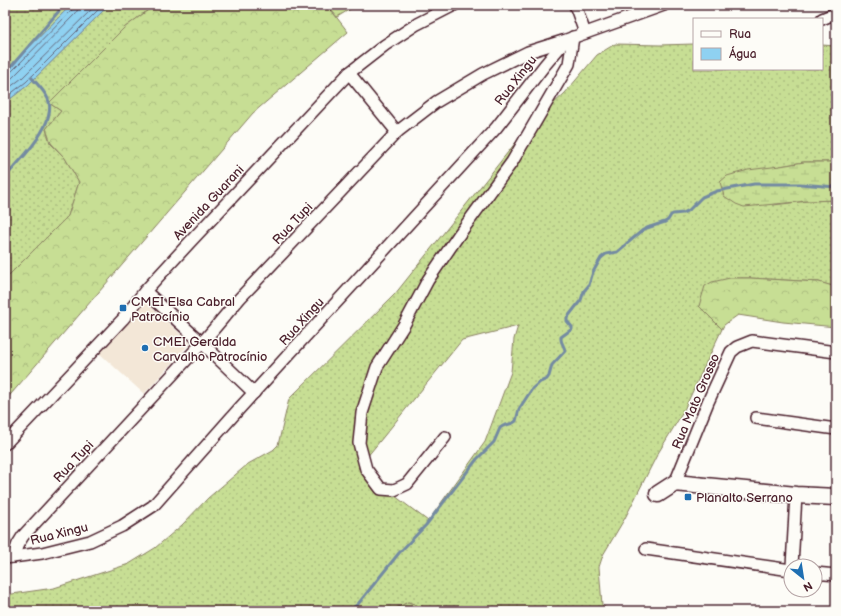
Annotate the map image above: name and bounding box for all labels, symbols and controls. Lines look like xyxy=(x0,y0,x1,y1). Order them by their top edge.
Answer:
legend xyxy=(693,18,823,70)
text: Rua xyxy=(729,27,751,42)
text: Água xyxy=(729,45,757,62)
street label: Rua Xingu xyxy=(491,52,540,109)
street label: Avenida Guarani xyxy=(170,162,248,243)
street label: Rua Tupi xyxy=(269,199,316,248)
place label: CMEI Elsa Cabral Patrocínio xyxy=(131,294,235,325)
street label: Rua Xingu xyxy=(276,294,327,349)
marker: CMEI Elsa Cabral Patrocínio xyxy=(118,303,128,313)
place label: CMEI Geralda Carvalho Patrocínio xyxy=(153,334,267,365)
marker: CMEI Geralda Carvalho Patrocínio xyxy=(140,343,150,353)
street label: Rua Mato Grosso xyxy=(669,351,723,452)
street label: Rua Tupi xyxy=(50,437,97,486)
place label: Planalto Serrano xyxy=(696,490,793,506)
marker: Planalto Serrano xyxy=(683,492,693,502)
street label: Rua Xingu xyxy=(29,519,90,549)
north arrow xyxy=(783,558,823,598)
text: N xyxy=(801,579,815,594)

